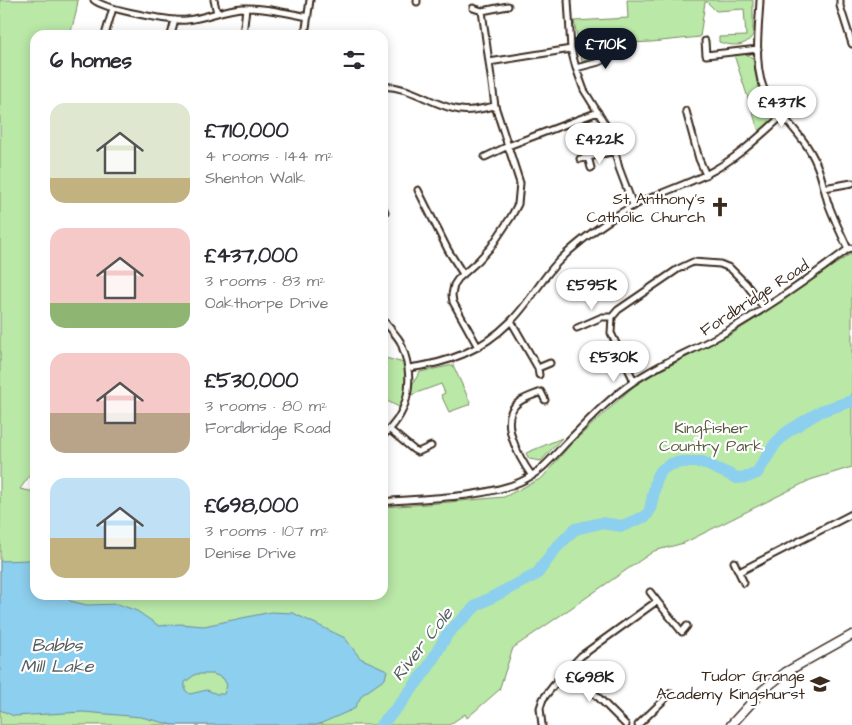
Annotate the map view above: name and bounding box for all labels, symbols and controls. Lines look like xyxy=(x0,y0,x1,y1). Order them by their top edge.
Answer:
pin: £710K xyxy=(571,28,641,70)
text: £710K xyxy=(586,33,626,55)
text: 6 homes xyxy=(50,46,132,75)
icon: filters xyxy=(340,46,368,74)
pin: £437K xyxy=(747,86,817,128)
text: £437K xyxy=(758,91,806,113)
text: £710,000 xyxy=(205,116,289,145)
pin: £422K xyxy=(565,122,635,165)
icon: home xyxy=(90,123,150,183)
text: £422K xyxy=(576,128,624,150)
text: 4 rooms · 144 m² xyxy=(205,145,333,167)
text: Shenton Walk xyxy=(205,167,305,189)
place label: St Anthony's Catholic Church xyxy=(586,188,705,228)
church icon: St Anthony's Catholic Church xyxy=(709,196,731,218)
text: £437,000 xyxy=(205,241,298,270)
icon: home xyxy=(90,248,150,308)
street label: Fordbridge Road xyxy=(696,254,814,342)
pin: £595K xyxy=(557,268,627,311)
text: 3 rooms · 83 m² xyxy=(205,270,325,292)
text: £595K xyxy=(567,274,617,296)
text: Oakthorpe Drive xyxy=(205,292,328,314)
pin: £530K xyxy=(579,340,649,383)
text: £530K xyxy=(590,346,638,368)
text: £530,000 xyxy=(205,366,299,395)
icon: home xyxy=(90,373,150,433)
text: 3 rooms · 80 m² xyxy=(205,395,327,417)
text: Fordbridge Road xyxy=(205,417,331,439)
park label: Kingfisher Country Park xyxy=(659,417,763,458)
text: £698,000 xyxy=(205,491,299,520)
icon: home xyxy=(90,498,150,558)
text: 3 rooms · 107 m² xyxy=(205,520,329,542)
text: Denise Drive xyxy=(205,542,296,564)
water label: River Cole xyxy=(386,601,460,686)
water label: Babbs Mill Lake xyxy=(21,633,95,679)
pin: £698K xyxy=(555,660,625,703)
place label: Tudor Grange Academy Kingshurst xyxy=(656,665,806,706)
text: £698K xyxy=(566,666,614,688)
school or university icon: Tudor Grange Academy Kingshurst xyxy=(809,673,831,695)

